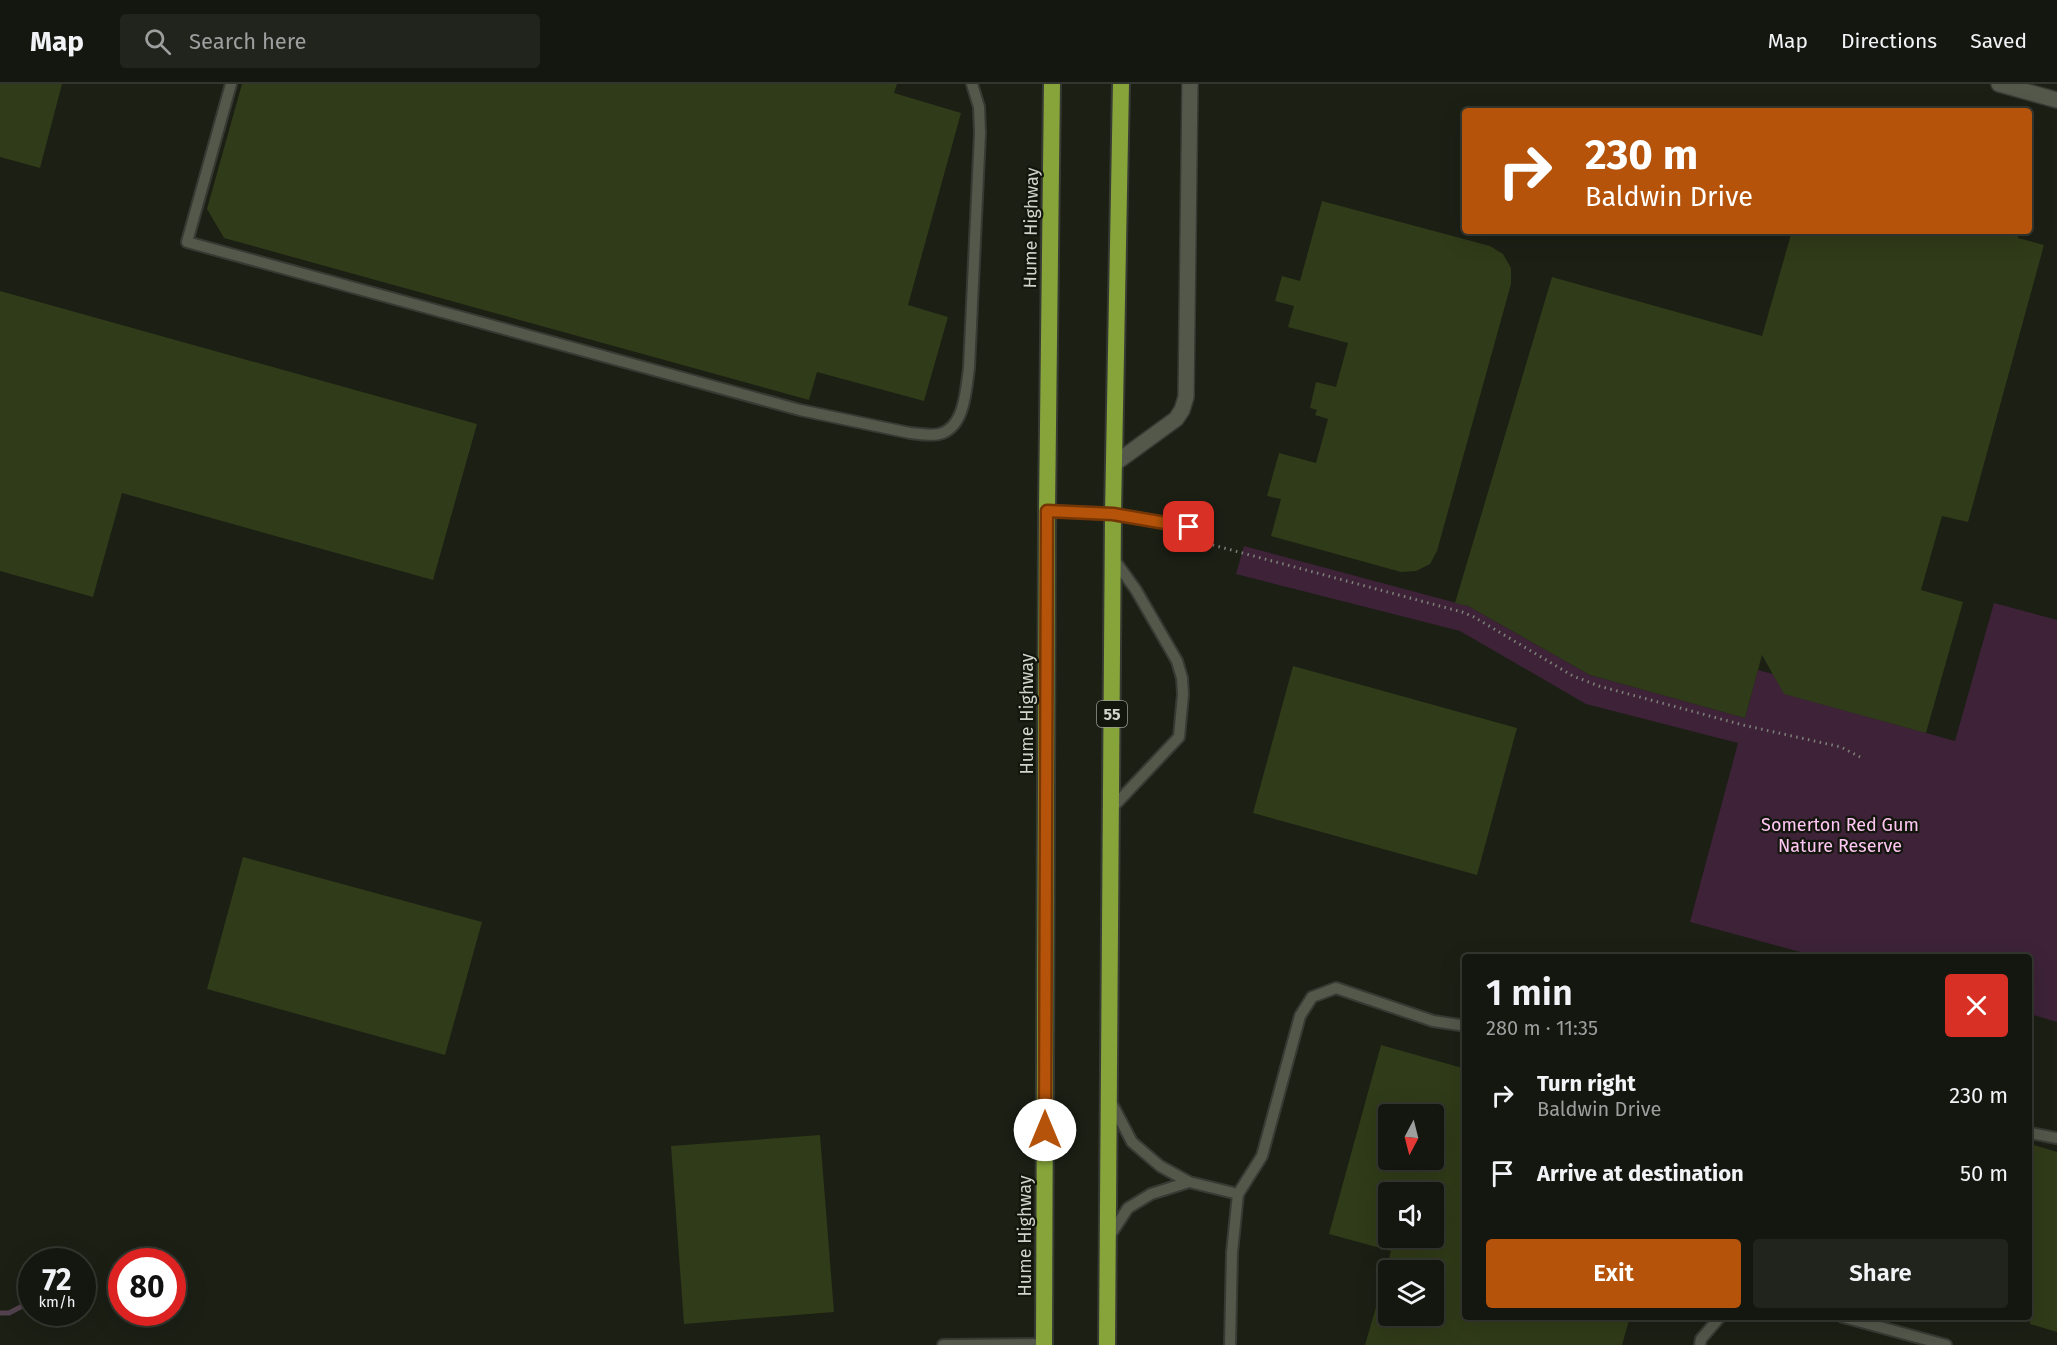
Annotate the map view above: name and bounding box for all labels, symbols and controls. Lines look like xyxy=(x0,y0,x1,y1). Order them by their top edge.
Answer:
search box xyxy=(120,14,540,68)
text: Map xyxy=(30,25,84,58)
icon: search xyxy=(141,25,174,58)
text: Search here xyxy=(189,28,307,55)
text: Map xyxy=(1768,28,1808,54)
text: Directions xyxy=(1841,28,1937,54)
text: Saved xyxy=(1970,28,2027,54)
text: 230 m xyxy=(1585,130,1698,180)
icon: right xyxy=(1486,132,1564,210)
street label: Hume Highway xyxy=(1019,167,1043,289)
text: Baldwin Drive xyxy=(1585,181,1753,213)
pin xyxy=(1163,501,1214,552)
icon: arrive xyxy=(1172,510,1205,543)
street label: Hume Highway xyxy=(1016,653,1038,775)
road number: 55 xyxy=(1097,701,1127,727)
park label: Somerton Red Gum Nature Reserve xyxy=(1761,814,1919,857)
text: 1 min xyxy=(1486,971,1573,1015)
button: close xyxy=(1945,974,2008,1037)
text: 280 m · 11:35 xyxy=(1486,1016,1598,1040)
text: Turn right xyxy=(1537,1070,1636,1097)
icon: right xyxy=(1486,1079,1519,1112)
text: 230 m xyxy=(1949,1082,2008,1109)
text: Baldwin Drive xyxy=(1537,1097,1661,1121)
position arrow xyxy=(1013,1098,1077,1162)
north arrow xyxy=(1378,1104,1444,1170)
map controls xyxy=(1378,1104,1444,1326)
icon: arrive xyxy=(1486,1157,1519,1190)
text: Arrive at destination xyxy=(1537,1160,1744,1187)
text: 50 m xyxy=(1960,1160,2008,1187)
street label: Hume Highway xyxy=(1014,1175,1036,1297)
button: sound xyxy=(1378,1182,1444,1248)
button: Exit xyxy=(1486,1239,1741,1308)
button: Share xyxy=(1753,1239,2008,1308)
speed limit sign: 80 xyxy=(108,1248,186,1326)
button: layers xyxy=(1378,1260,1444,1326)
text: 72 xyxy=(42,1262,72,1298)
text: km/h xyxy=(38,1293,76,1311)

